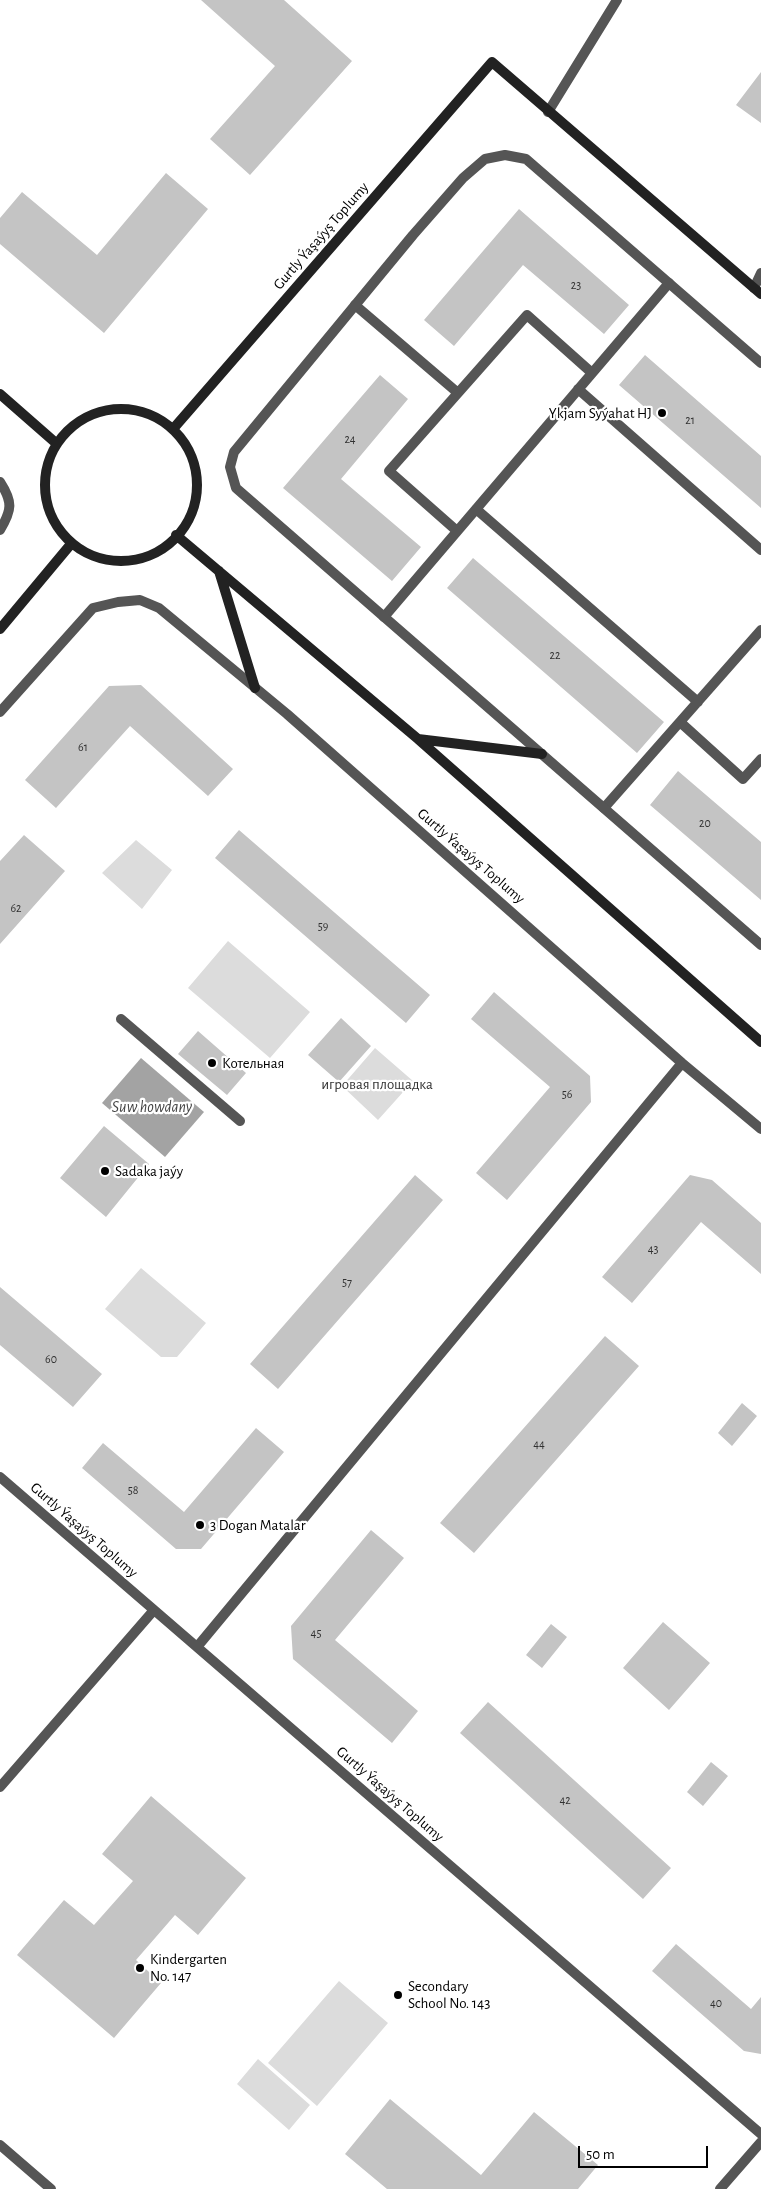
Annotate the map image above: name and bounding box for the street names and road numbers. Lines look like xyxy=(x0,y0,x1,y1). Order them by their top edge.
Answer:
street label: Gurtly Ýaşaýyş Toplumy xyxy=(270,179,372,293)
street label: Gurtly Ýaşaýyş Toplumy xyxy=(414,805,528,907)
street label: Gurtly Ýaşaýyş Toplumy xyxy=(27,1479,141,1581)
street label: Gurtly Ýaşaýyş Toplumy xyxy=(333,1743,447,1845)

